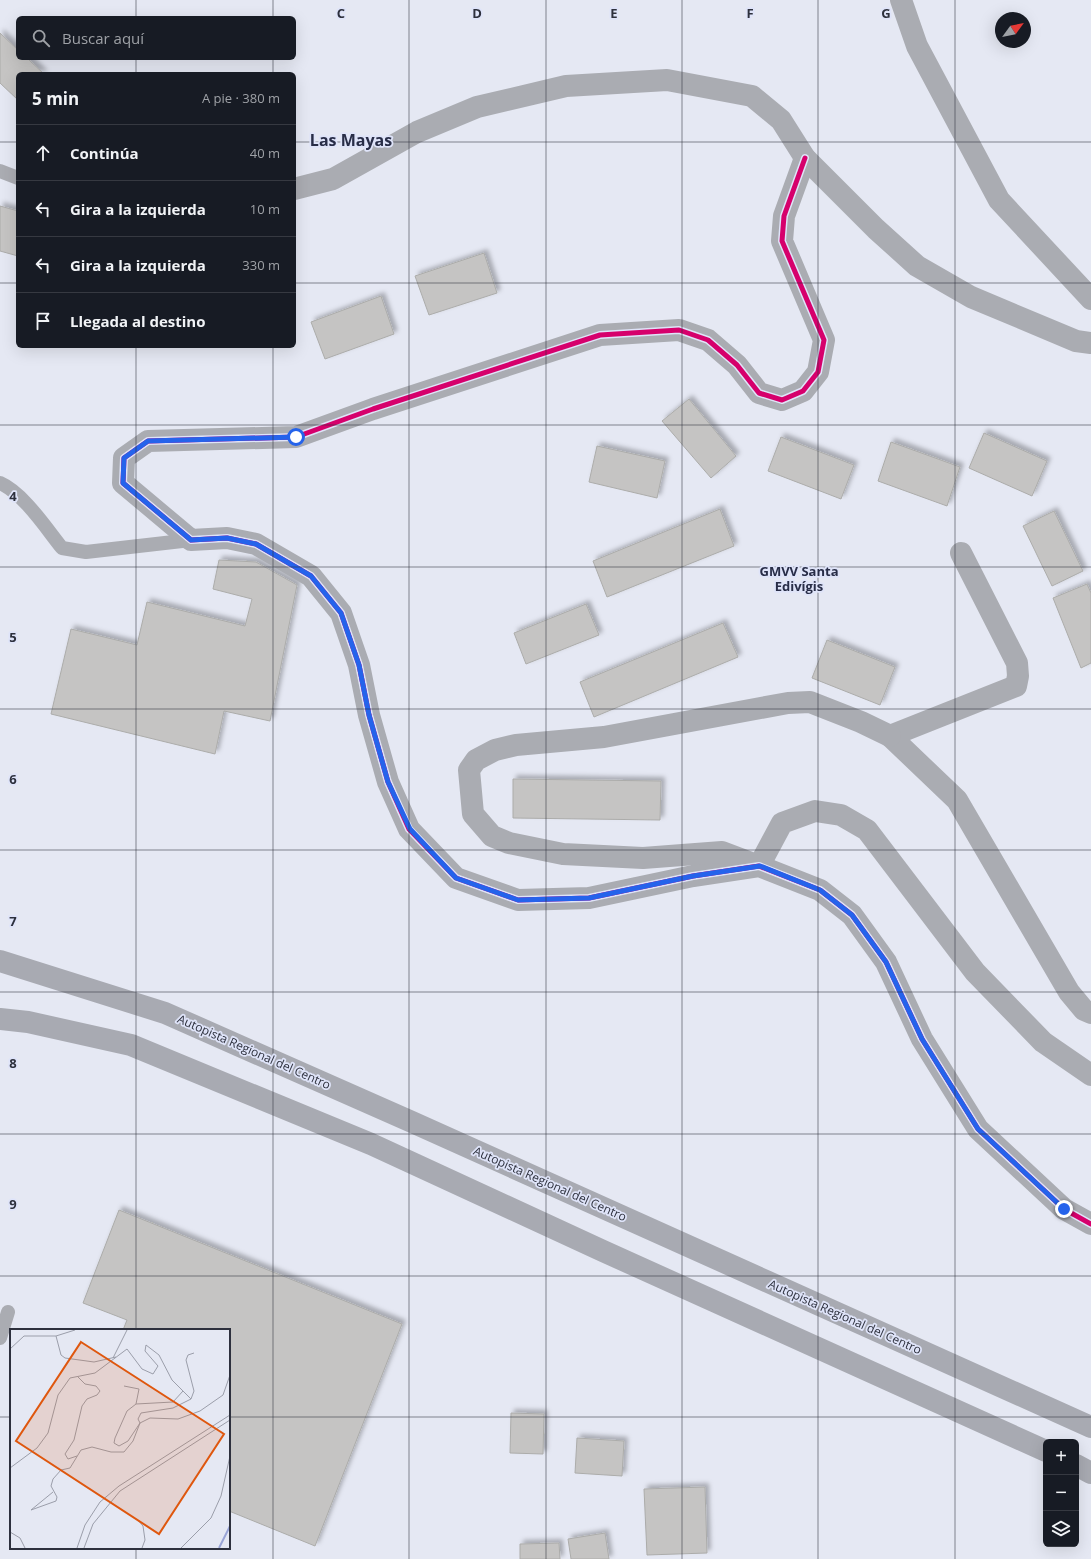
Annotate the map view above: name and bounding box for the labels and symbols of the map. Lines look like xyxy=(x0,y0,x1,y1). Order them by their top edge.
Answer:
text: C xyxy=(337,4,345,22)
text: D xyxy=(472,4,482,22)
text: E xyxy=(610,4,618,22)
text: F xyxy=(746,4,754,22)
text: G xyxy=(881,4,891,22)
north arrow xyxy=(995,12,1031,48)
district label: Las Mayas xyxy=(310,129,392,151)
route start xyxy=(287,428,305,446)
text: 4 xyxy=(9,487,17,505)
district label: GMVV Santa Edivígis xyxy=(760,562,839,595)
text: 5 xyxy=(9,628,17,646)
text: 6 xyxy=(9,770,17,788)
text: 7 xyxy=(9,912,17,930)
street label: Autopista Regional del Centro xyxy=(175,1010,333,1093)
text: 8 xyxy=(9,1054,17,1072)
street label: Autopista Regional del Centro xyxy=(471,1142,629,1225)
text: 9 xyxy=(9,1195,17,1213)
route end xyxy=(1055,1200,1073,1218)
street label: Autopista Regional del Centro xyxy=(766,1275,924,1358)
inset map xyxy=(10,1329,230,1549)

